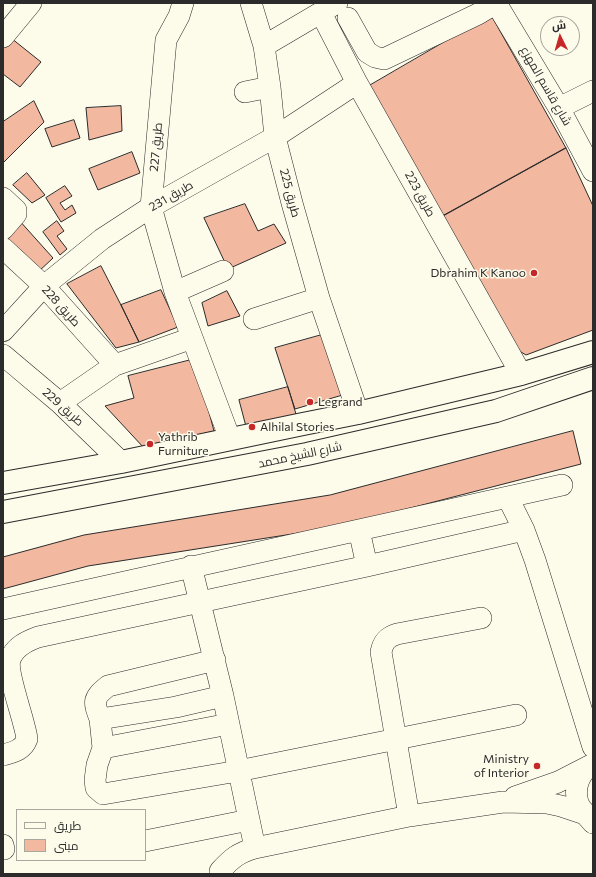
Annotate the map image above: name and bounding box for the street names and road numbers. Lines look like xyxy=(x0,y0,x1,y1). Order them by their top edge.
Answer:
street label: شارع قاسم المهزع xyxy=(517,44,575,128)
street label: طريق 227 xyxy=(147,122,165,172)
street label: طريق 225 xyxy=(277,167,303,219)
street label: طريق 223 xyxy=(402,169,438,219)
street label: طريق 231 xyxy=(146,178,196,214)
street label: طريق 228 xyxy=(39,283,83,329)
street label: طريق 229 xyxy=(40,385,86,429)
street label: شارع الشيخ محمد xyxy=(257,439,343,471)

